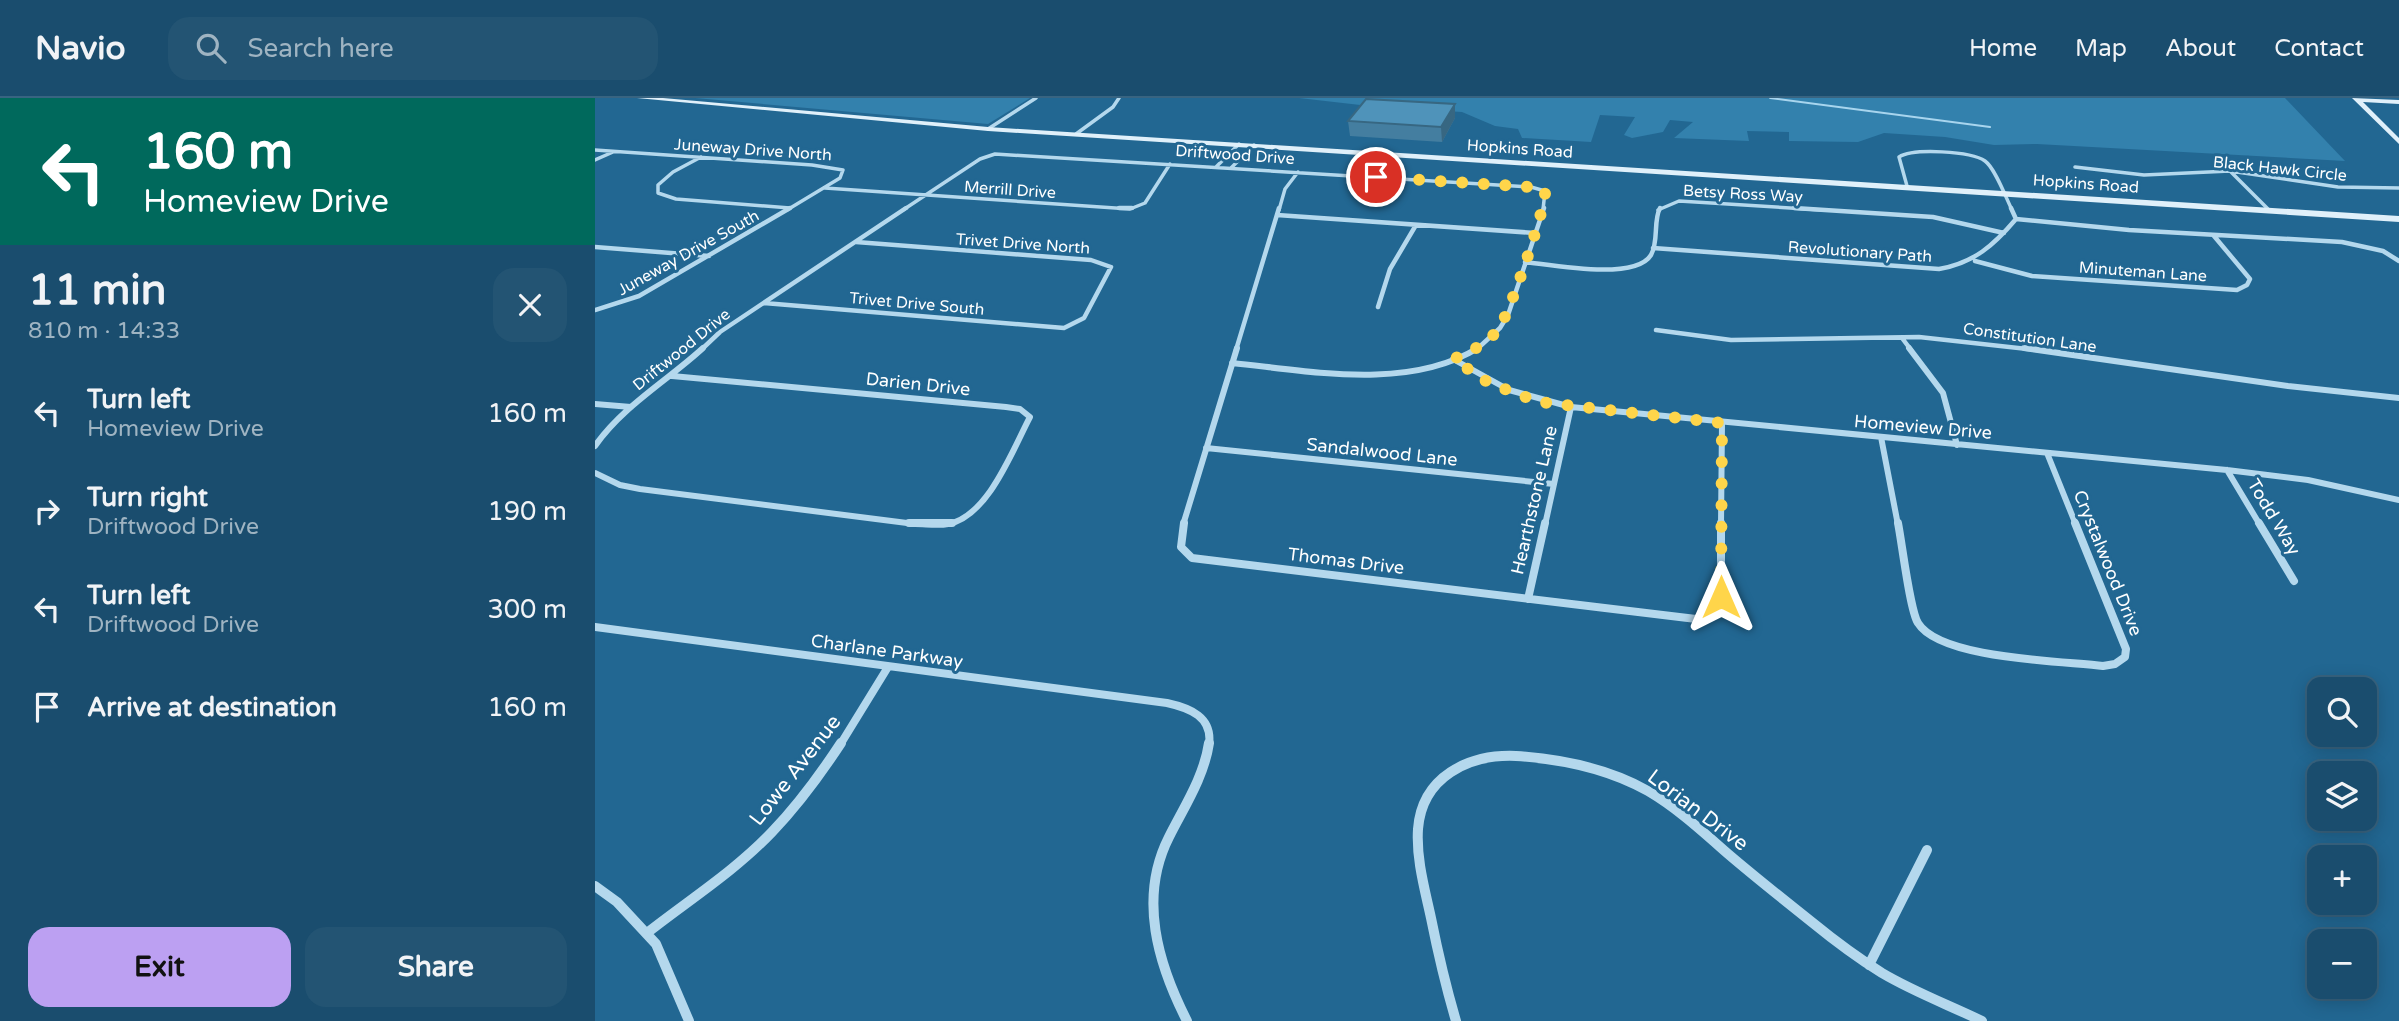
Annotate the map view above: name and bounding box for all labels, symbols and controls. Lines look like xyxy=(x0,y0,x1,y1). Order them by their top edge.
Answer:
search box xyxy=(168,17,658,80)
text: Navio xyxy=(35,29,126,68)
icon: search xyxy=(192,29,230,67)
text: Search here xyxy=(248,33,394,64)
text: Home xyxy=(1969,34,2037,63)
text: Map xyxy=(2075,34,2127,63)
text: About xyxy=(2165,34,2236,63)
text: Contact xyxy=(2274,34,2364,63)
text: 160 m xyxy=(143,123,293,182)
icon: left xyxy=(28,126,119,217)
street label: Juneway Drive North xyxy=(673,135,832,165)
street label: Hopkins Road xyxy=(1466,135,1574,163)
street label: Driftwood Drive xyxy=(1175,141,1295,169)
pin xyxy=(1346,147,1406,207)
street label: Black Hawk Circle xyxy=(2212,152,2348,186)
icon: arrive xyxy=(1357,158,1395,196)
street label: Hopkins Road xyxy=(2032,170,2140,198)
street label: Merrill Drive xyxy=(963,177,1057,203)
street label: Betsy Ross Way xyxy=(1682,181,1804,207)
text: Homeview Drive xyxy=(143,183,389,221)
street label: Juneway Drive South xyxy=(614,206,763,300)
street label: Trivet Drive North xyxy=(955,229,1091,259)
street label: Revolutionary Path xyxy=(1787,237,1933,267)
street label: Minuteman Lane xyxy=(2078,258,2208,286)
text: 11 min xyxy=(28,265,166,316)
button: close xyxy=(493,268,567,342)
street label: Trivet Drive South xyxy=(849,288,985,320)
street label: Driftwood Drive xyxy=(629,304,734,395)
text: 810 m · 14:33 xyxy=(28,317,180,345)
street label: Constitution Lane xyxy=(1962,319,2098,357)
street label: Darien Drive xyxy=(865,368,971,400)
text: Turn left xyxy=(87,384,190,415)
icon: left xyxy=(28,394,66,432)
text: 160 m xyxy=(487,398,567,429)
street label: Homeview Drive xyxy=(1853,410,1993,444)
text: Homeview Drive xyxy=(87,415,264,443)
street label: Hearthstone Lane xyxy=(1506,423,1562,577)
street label: Sandalwood Lane xyxy=(1305,433,1459,471)
street label: Todd Way xyxy=(2243,475,2306,559)
text: Turn right xyxy=(87,482,208,513)
street label: Crystalwood Drive xyxy=(2069,487,2147,639)
icon: right xyxy=(28,492,66,530)
text: 190 m xyxy=(487,496,567,527)
text: Driftwood Drive xyxy=(87,513,259,541)
street label: Thomas Drive xyxy=(1287,543,1405,579)
position arrow xyxy=(1684,560,1758,634)
text: Turn left xyxy=(87,580,190,611)
icon: left xyxy=(28,590,66,628)
text: 300 m xyxy=(487,594,567,625)
text: Driftwood Drive xyxy=(87,611,259,639)
street label: Charlane Parkway xyxy=(810,629,965,673)
map controls xyxy=(2307,677,2377,999)
button: search xyxy=(2307,677,2377,747)
icon: arrive xyxy=(28,688,66,726)
text: Arrive at destination xyxy=(87,692,337,723)
text: 160 m xyxy=(487,692,567,723)
street label: Lowe Avenue xyxy=(744,710,846,831)
button: layers xyxy=(2307,761,2377,831)
street label: Lorian Drive xyxy=(1642,764,1753,857)
button: + xyxy=(2307,845,2377,915)
button: Exit xyxy=(28,927,291,1007)
button: Share xyxy=(305,927,567,1007)
button: − xyxy=(2307,929,2377,999)

